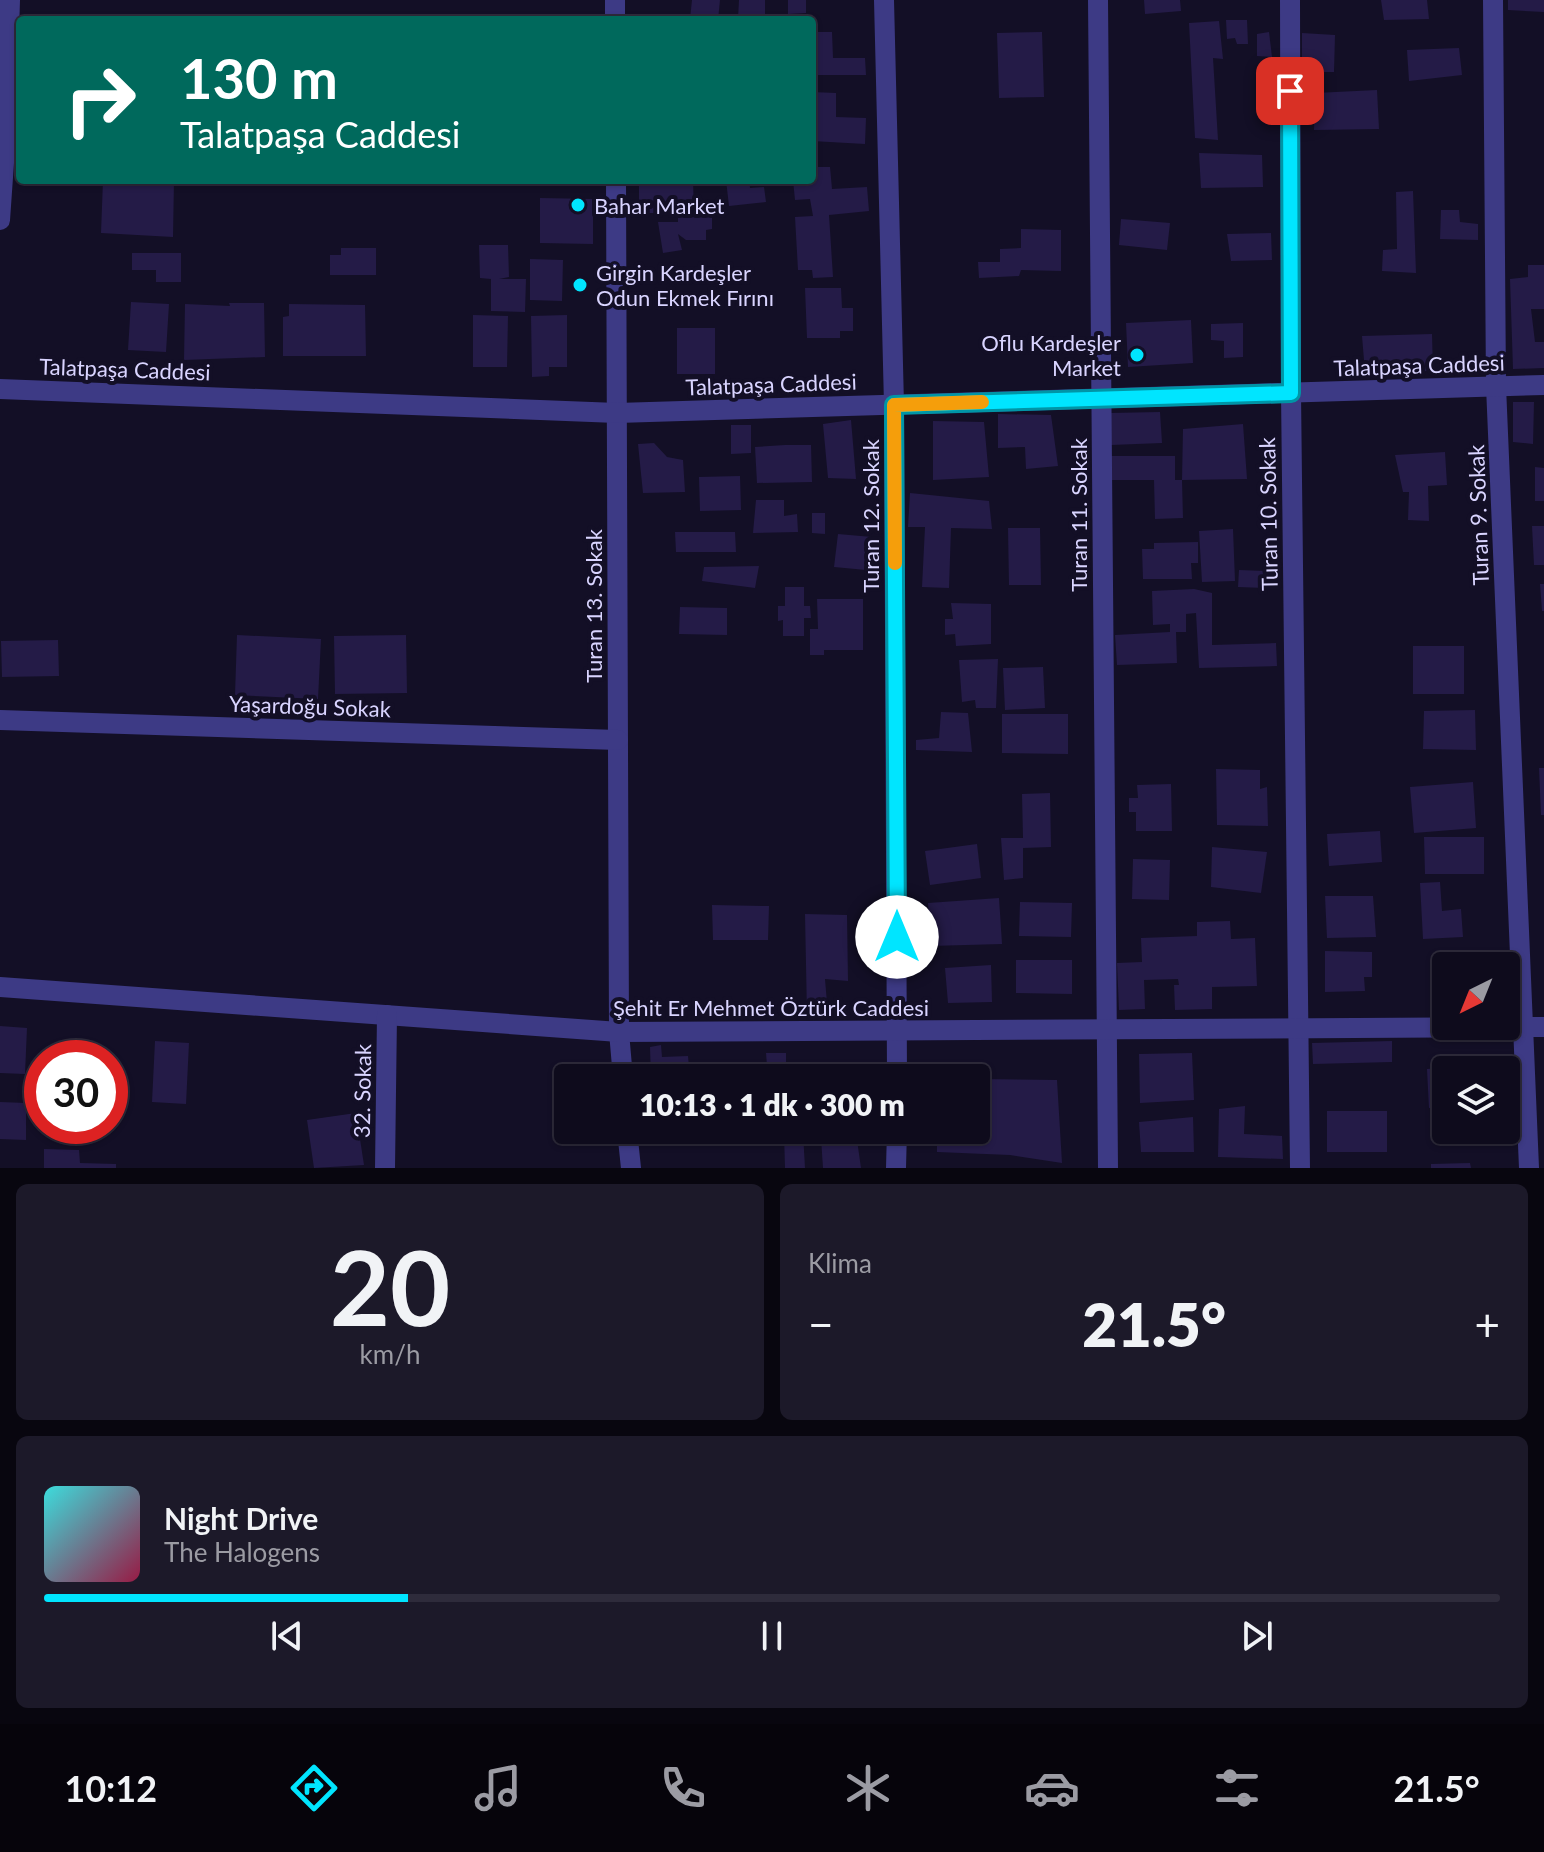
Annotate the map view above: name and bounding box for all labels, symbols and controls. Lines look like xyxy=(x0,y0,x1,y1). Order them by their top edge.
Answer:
text: 130 m xyxy=(180,44,338,111)
icon: right xyxy=(48,48,152,152)
pin xyxy=(1256,57,1324,125)
icon: arrive xyxy=(1268,69,1312,113)
text: Talatpaşa Caddesi xyxy=(180,112,460,156)
place label: Bahar Market xyxy=(594,192,724,219)
marker: Bahar Market xyxy=(569,196,587,214)
place label: Girgin Kardeşler Odun Ekmek Fırını xyxy=(596,259,774,311)
marker: Girgin Kardeşler Odun Ekmek Fırını xyxy=(571,276,589,294)
place label: Oflu Kardeşler Market xyxy=(981,329,1121,381)
marker: Oflu Kardeşler Market xyxy=(1128,346,1146,364)
street label: Talatpaşa Caddesi xyxy=(1333,349,1505,381)
street label: Talatpaşa Caddesi xyxy=(39,353,211,385)
street label: Talatpaşa Caddesi xyxy=(685,368,857,400)
street label: Turan 10. Sokak xyxy=(1253,436,1283,591)
street label: Turan 11. Sokak xyxy=(1065,437,1092,592)
street label: Turan 12. Sokak xyxy=(857,438,884,593)
street label: Turan 9. Sokak xyxy=(1462,443,1494,586)
street label: Turan 13. Sokak xyxy=(580,528,607,683)
street label: Yaşardoğu Sokak xyxy=(229,690,392,722)
position arrow xyxy=(855,895,939,979)
north arrow xyxy=(1432,952,1520,1040)
map controls xyxy=(1432,952,1520,1144)
street label: Şehit Er Mehmet Öztürk Caddesi xyxy=(613,994,929,1021)
speed limit sign: 30 xyxy=(24,1040,128,1144)
street label: 32. Sokak xyxy=(348,1043,376,1138)
button: layers xyxy=(1432,1056,1520,1144)
text: 10:13 · 1 dk · 300 m xyxy=(639,1086,905,1122)
text: 20 xyxy=(330,1223,450,1348)
text: Klima xyxy=(808,1247,872,1279)
text: 21.5° xyxy=(1082,1288,1226,1360)
text: − xyxy=(808,1298,834,1350)
text: + xyxy=(1474,1298,1500,1350)
text: km/h xyxy=(360,1338,420,1370)
text: Night Drive xyxy=(164,1500,318,1536)
text: The Halogens xyxy=(164,1536,320,1568)
icon: previous xyxy=(265,1614,309,1658)
icon: pause xyxy=(750,1614,794,1658)
icon: next xyxy=(1235,1614,1279,1658)
icon: directions xyxy=(286,1760,342,1816)
icon: music xyxy=(470,1760,526,1816)
icon: phone xyxy=(655,1760,711,1816)
icon: climate xyxy=(840,1760,896,1816)
icon: car xyxy=(1024,1760,1080,1816)
icon: filters xyxy=(1209,1760,1265,1816)
text: 10:12 xyxy=(64,1766,157,1810)
text: 21.5° xyxy=(1393,1766,1480,1810)

